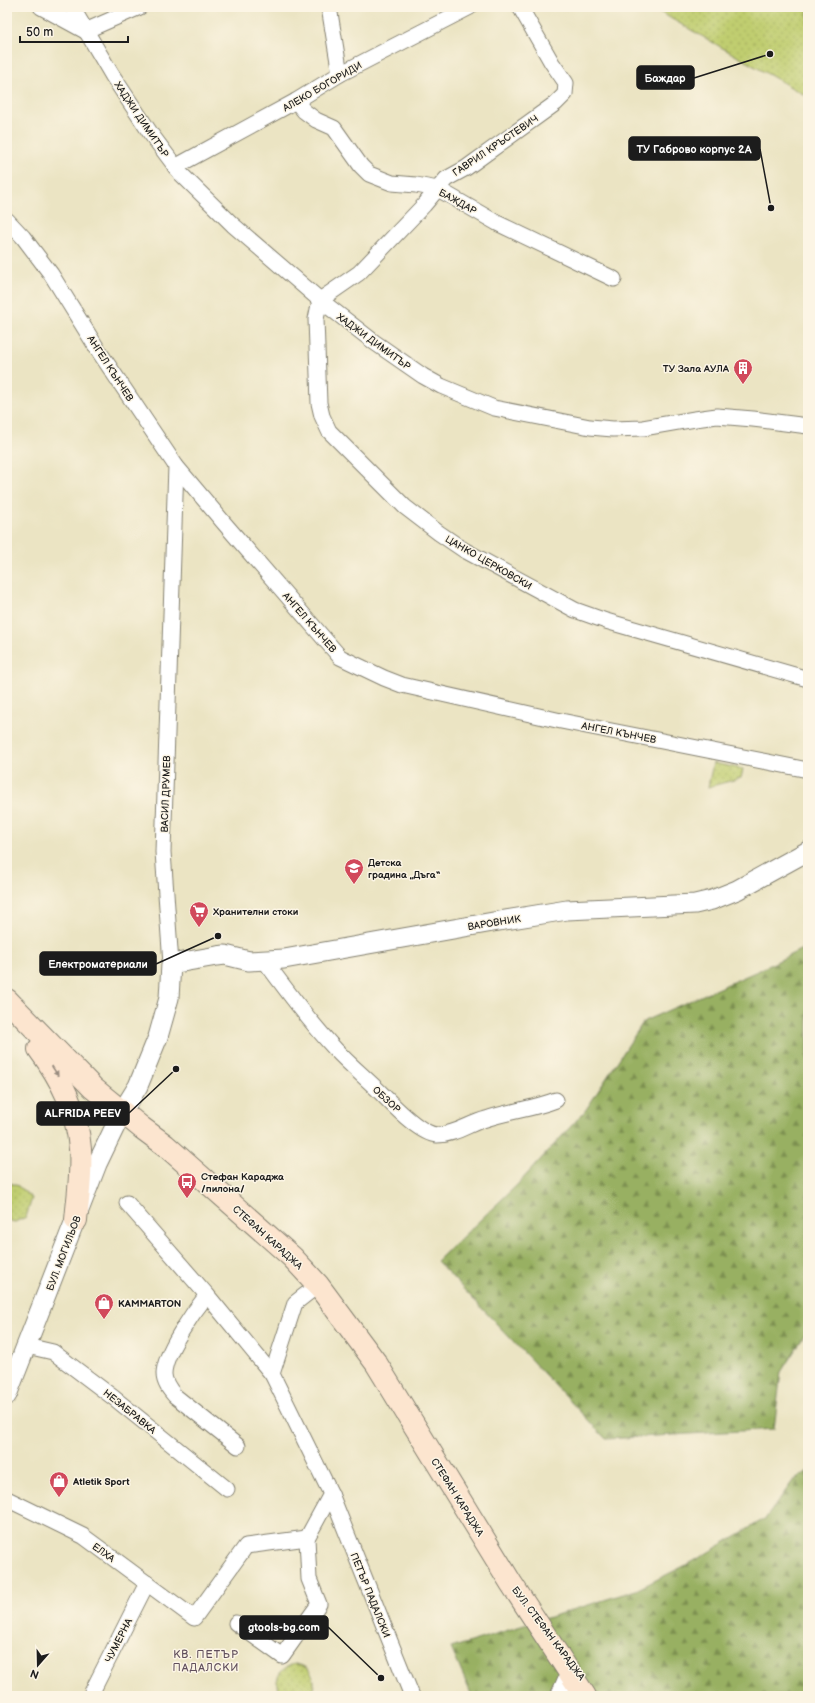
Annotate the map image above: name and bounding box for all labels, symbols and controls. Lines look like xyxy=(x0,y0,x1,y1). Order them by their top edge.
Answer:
scale bar xyxy=(20,18,128,44)
text: 50 m xyxy=(26,25,53,40)
street label: АЛЕКО БОГОРИДИ xyxy=(280,59,364,115)
callout: Баждар xyxy=(637,66,694,89)
text: Баждар xyxy=(644,72,686,85)
street label: ХАДЖИ ДИМИТЪР xyxy=(111,80,171,160)
street label: ГАВРИЛ КРЪСТЕВИЧ xyxy=(450,113,541,179)
callout: ТУ Габрово корпус 2А xyxy=(629,137,760,160)
text: ТУ Габрово корпус 2А xyxy=(636,143,752,156)
street label: БАЖДАР xyxy=(437,187,479,217)
street label: ХАДЖИ ДИМИТЪР xyxy=(334,311,413,373)
street label: АНГЕЛ КЪНЧЕВ xyxy=(84,333,136,404)
building icon: ТУ Зала АУЛА xyxy=(732,357,754,385)
place label: ТУ Зала АУЛА xyxy=(663,363,730,375)
street label: ЦАНКО ЦЕРКОВСКИ xyxy=(443,533,534,593)
street label: АНГЕЛ КЪНЧЕВ xyxy=(279,589,339,656)
street label: АНГЕЛ КЪНЧЕВ xyxy=(579,720,658,746)
street label: ВАСИЛ ДРУМЕВ xyxy=(159,755,173,833)
school or university icon: Детска градина „Дъга“ xyxy=(343,857,365,885)
place label: Детска градина „Дъга“ xyxy=(368,857,441,881)
supermarket icon: Хранителни стоки xyxy=(188,900,210,928)
place label: Хранителни стоки xyxy=(212,906,299,918)
street label: ВАРОВНИК xyxy=(467,913,522,933)
callout: Електроматериали xyxy=(40,952,156,975)
text: Електроматериали xyxy=(48,958,148,971)
one-way arrow xyxy=(51,1066,59,1076)
street label: ОБЗОР xyxy=(370,1084,403,1116)
callout: ALFRIDA PEEV xyxy=(37,1102,129,1125)
text: ALFRIDA PEEV xyxy=(44,1107,121,1120)
bus stop icon: Стефан Караджа /пилона/ xyxy=(176,1171,198,1199)
place label: Стефан Караджа /пилона/ xyxy=(201,1171,284,1195)
street label: СТЕФАН КАРАДЖА xyxy=(230,1203,305,1273)
street label: БУЛ. МОГИЛЬОВ xyxy=(44,1214,84,1293)
shop icon: KAMMARTON xyxy=(93,1292,115,1320)
place label: KAMMARTON xyxy=(118,1298,181,1310)
street label: НЕЗАБРАВКА xyxy=(101,1387,159,1437)
street label: СТЕФАН КАРАДЖА xyxy=(428,1456,487,1540)
shop icon: Atletik Sport xyxy=(48,1470,70,1498)
place label: Atletik Sport xyxy=(72,1476,130,1488)
street label: ЕЛХА xyxy=(90,1541,118,1566)
street label: ПЕТЪР ПАДАЛСКИ xyxy=(348,1551,393,1640)
street label: БУЛ. СТЕФАН КАРАДЖА xyxy=(509,1584,588,1684)
street label: ЧУМЕРНА xyxy=(103,1616,136,1664)
callout: gtools-bg.com xyxy=(240,1616,328,1639)
text: gtools-bg.com xyxy=(248,1621,320,1634)
north arrow xyxy=(18,1645,58,1685)
district label: КВ. ПЕТЪР ПАДАЛСКИ xyxy=(172,1648,240,1674)
text: N xyxy=(29,1666,41,1681)

